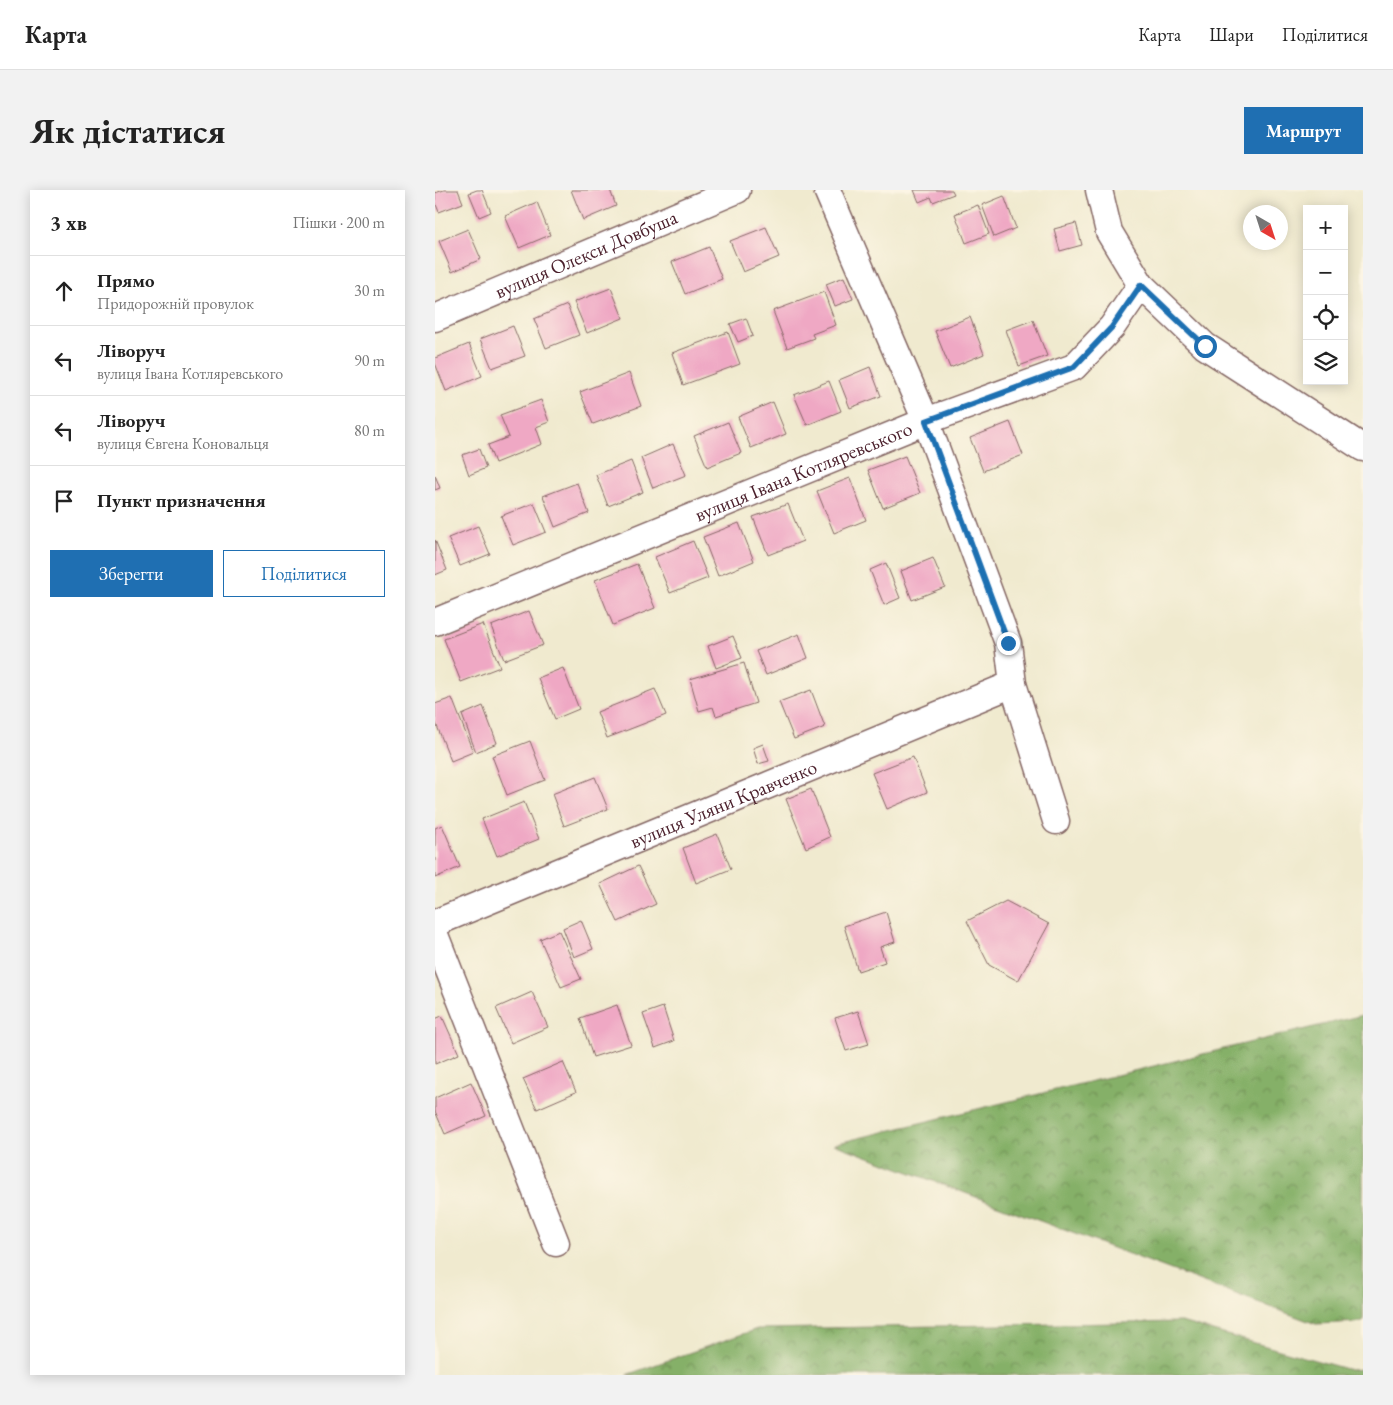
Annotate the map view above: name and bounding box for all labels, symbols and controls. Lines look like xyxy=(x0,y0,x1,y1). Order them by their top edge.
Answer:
text: Карта xyxy=(25,19,87,50)
text: Карта xyxy=(1138,23,1181,46)
text: Шари xyxy=(1209,23,1254,46)
text: Поділитися xyxy=(1282,23,1368,46)
button: Маршрут xyxy=(1244,107,1363,154)
text: Як дістатися xyxy=(30,108,225,153)
street label: вулиця Олекси Довбуша xyxy=(491,204,681,304)
north arrow xyxy=(1243,205,1288,250)
map controls xyxy=(1303,205,1348,385)
button: + xyxy=(1303,205,1348,250)
text: 3 хв xyxy=(50,209,87,236)
text: Пішки · 200 m xyxy=(292,212,385,233)
button: − xyxy=(1303,250,1348,295)
text: Прямо xyxy=(97,268,155,293)
icon: ahead xyxy=(50,277,78,305)
text: 30 m xyxy=(354,280,385,301)
text: Придорожній провулок xyxy=(97,293,254,314)
button: locate xyxy=(1303,295,1348,340)
route start xyxy=(1194,335,1217,358)
text: Ліворуч xyxy=(97,338,165,363)
button: layers xyxy=(1303,340,1348,385)
icon: left xyxy=(50,347,78,375)
text: 90 m xyxy=(354,350,385,371)
text: вулиця Івана Котляревського xyxy=(97,363,283,384)
text: Ліворуч xyxy=(97,408,165,433)
street label: вулиця Івана Котляревського xyxy=(691,415,916,527)
icon: left xyxy=(50,417,78,445)
text: 80 m xyxy=(354,420,385,441)
text: вулиця Євгена Коновальця xyxy=(97,433,269,454)
icon: arrive xyxy=(50,487,78,515)
text: Пункт призначення xyxy=(97,488,266,513)
button: Зберегти xyxy=(50,550,213,597)
button: Поділитися xyxy=(223,550,385,597)
route end xyxy=(997,632,1020,655)
street label: вулиця Уляни Кравченко xyxy=(626,754,821,854)

